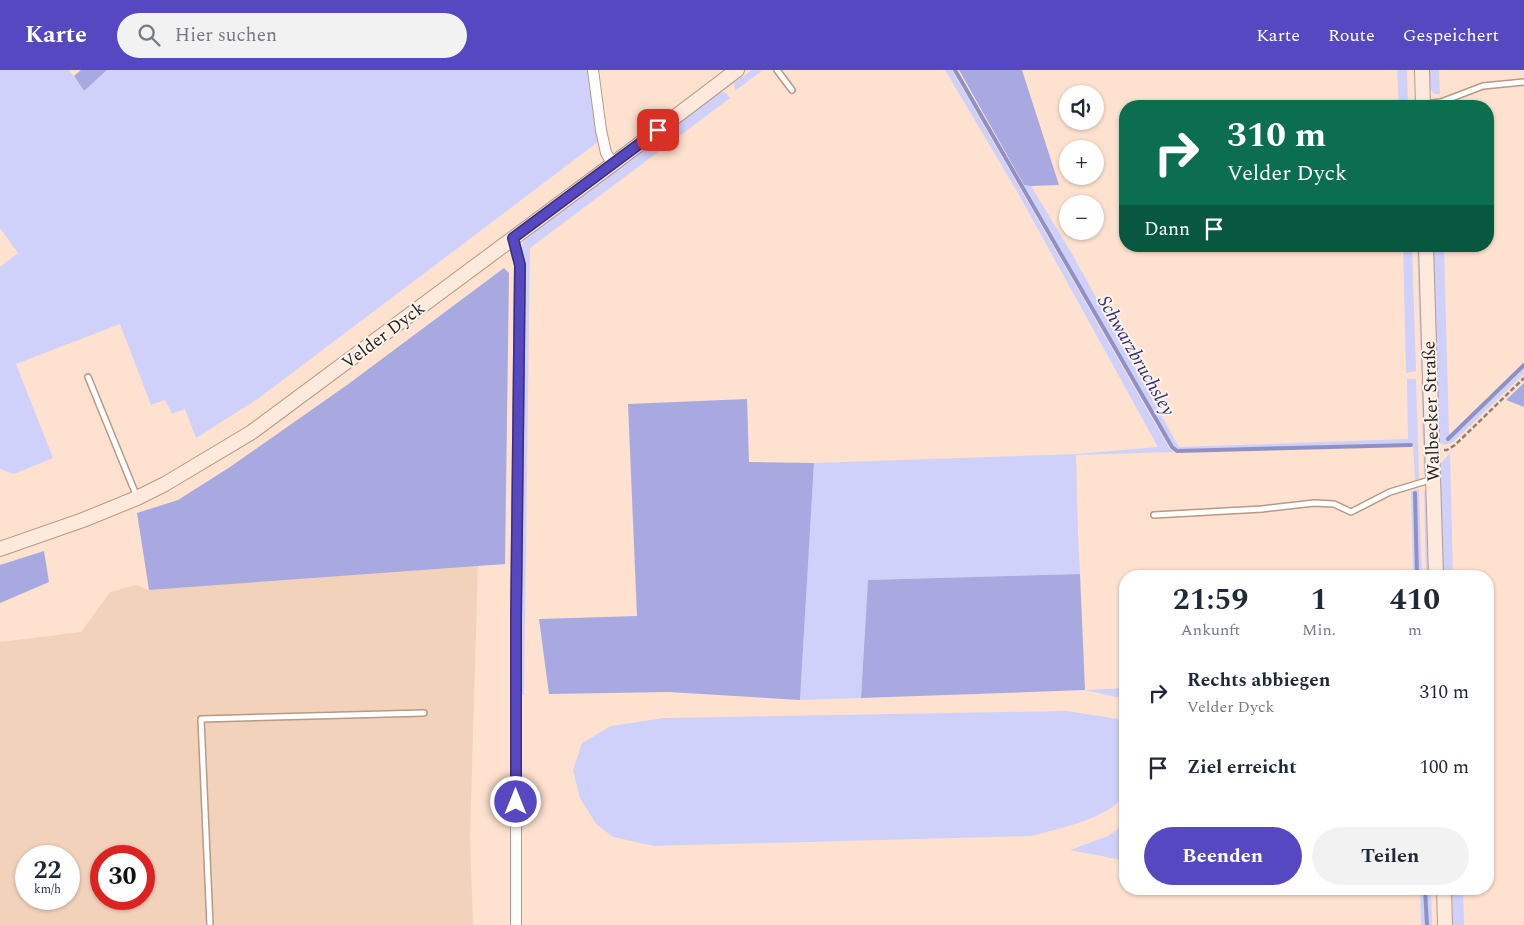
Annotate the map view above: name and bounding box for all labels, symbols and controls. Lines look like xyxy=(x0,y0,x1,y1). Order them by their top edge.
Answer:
search box xyxy=(117,13,467,58)
text: Karte xyxy=(25,17,87,53)
icon: search xyxy=(135,21,163,49)
text: Hier suchen xyxy=(175,21,277,50)
text: Karte xyxy=(1256,22,1300,49)
text: Route xyxy=(1328,22,1375,49)
text: Gespeichert xyxy=(1403,22,1499,49)
map controls xyxy=(1059,85,1104,240)
button: sound xyxy=(1059,85,1104,130)
pin xyxy=(637,109,679,151)
text: 310 m xyxy=(1227,109,1326,162)
icon: arrive xyxy=(644,116,672,144)
icon: right xyxy=(1144,120,1209,185)
button: + xyxy=(1059,140,1104,185)
text: Velder Dyck xyxy=(1227,157,1347,190)
button: − xyxy=(1059,195,1104,240)
text: Dann xyxy=(1144,215,1190,244)
icon: arrive xyxy=(1200,215,1228,243)
water label: Schwarzbruchsley xyxy=(1089,290,1182,422)
street label: Velder Dyck xyxy=(336,295,431,376)
street label: Walbecker Straße xyxy=(1416,340,1447,482)
text: 21:59 xyxy=(1173,577,1248,623)
text: 1 xyxy=(1311,577,1327,623)
text: 410 xyxy=(1390,577,1440,623)
text: Ankunft xyxy=(1181,618,1240,642)
text: Min. xyxy=(1302,618,1336,642)
text: m xyxy=(1408,618,1422,642)
text: Rechts abbiegen xyxy=(1187,666,1331,695)
text: 310 m xyxy=(1419,678,1469,707)
icon: right xyxy=(1144,679,1172,707)
text: Velder Dyck xyxy=(1187,695,1275,719)
text: Ziel erreicht xyxy=(1187,753,1297,782)
text: 100 m xyxy=(1419,753,1469,782)
icon: arrive xyxy=(1144,754,1172,782)
position arrow xyxy=(489,775,541,827)
button: Beenden xyxy=(1144,827,1302,885)
button: Teilen xyxy=(1312,827,1469,885)
speed limit sign: 30 xyxy=(90,845,155,910)
text: 22 xyxy=(33,852,62,890)
text: km/h xyxy=(34,880,61,899)

